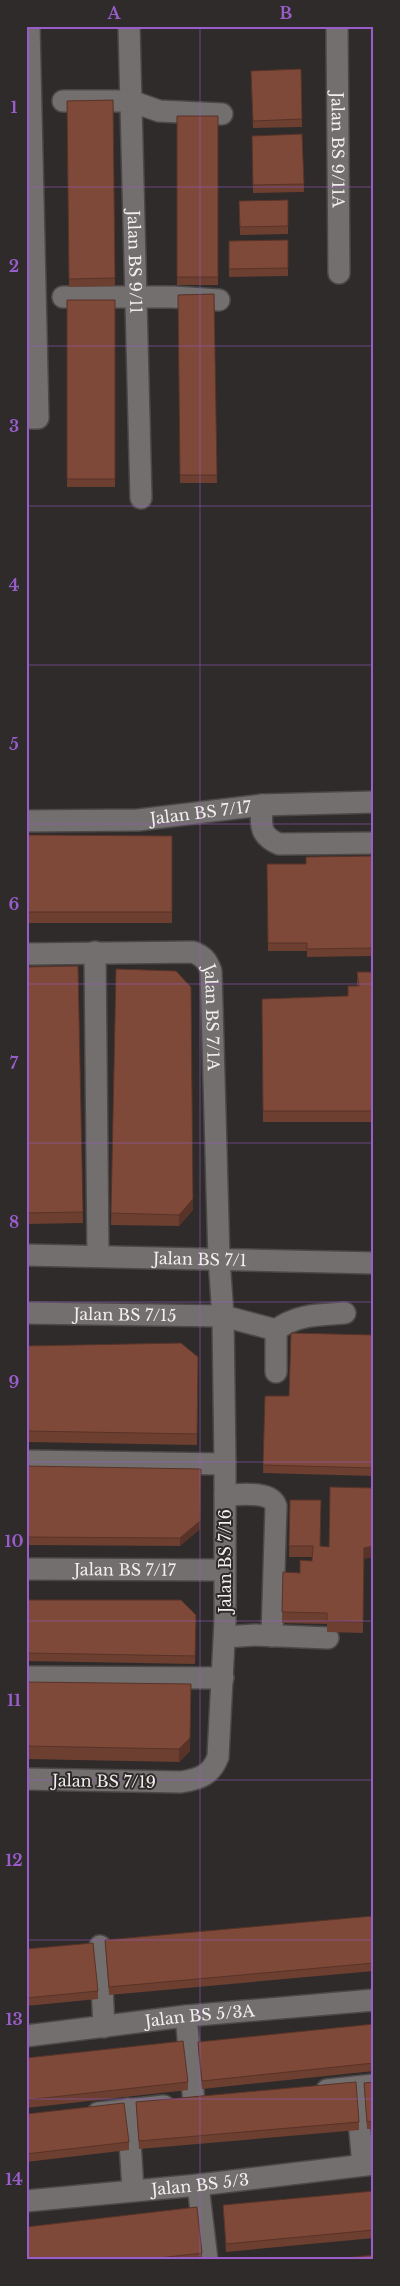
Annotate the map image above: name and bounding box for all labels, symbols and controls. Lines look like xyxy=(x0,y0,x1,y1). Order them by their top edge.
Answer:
text: A xyxy=(107,3,122,23)
text: B xyxy=(280,3,293,23)
street label: Jalan BS 9/11A xyxy=(328,90,348,209)
text: 1 xyxy=(11,97,18,117)
street label: Jalan BS 9/11 xyxy=(124,208,146,314)
text: 2 xyxy=(9,256,19,276)
text: 3 xyxy=(9,416,19,436)
text: 4 xyxy=(9,575,19,595)
text: 5 xyxy=(9,734,19,754)
street label: Jalan BS 7/17 xyxy=(147,796,253,829)
text: 6 xyxy=(9,894,20,914)
street label: Jalan BS 7/1A xyxy=(199,959,224,1072)
text: 7 xyxy=(10,1053,19,1073)
text: 8 xyxy=(9,1212,19,1232)
street label: Jalan BS 7/1 xyxy=(151,1248,247,1270)
street label: Jalan BS 7/15 xyxy=(71,1304,177,1325)
text: 9 xyxy=(9,1372,20,1392)
street label: Jalan BS 7/16 xyxy=(215,1509,235,1615)
text: 10 xyxy=(4,1531,24,1551)
street label: Jalan BS 7/17 xyxy=(72,1559,177,1580)
text: 11 xyxy=(7,1690,21,1710)
street label: Jalan BS 7/19 xyxy=(50,1770,156,1792)
text: 12 xyxy=(5,1850,23,1870)
street label: Jalan BS 5/3A xyxy=(142,2000,256,2031)
text: 13 xyxy=(5,2009,23,2029)
text: 14 xyxy=(5,2169,23,2189)
street label: Jalan BS 5/3 xyxy=(149,2169,250,2199)

